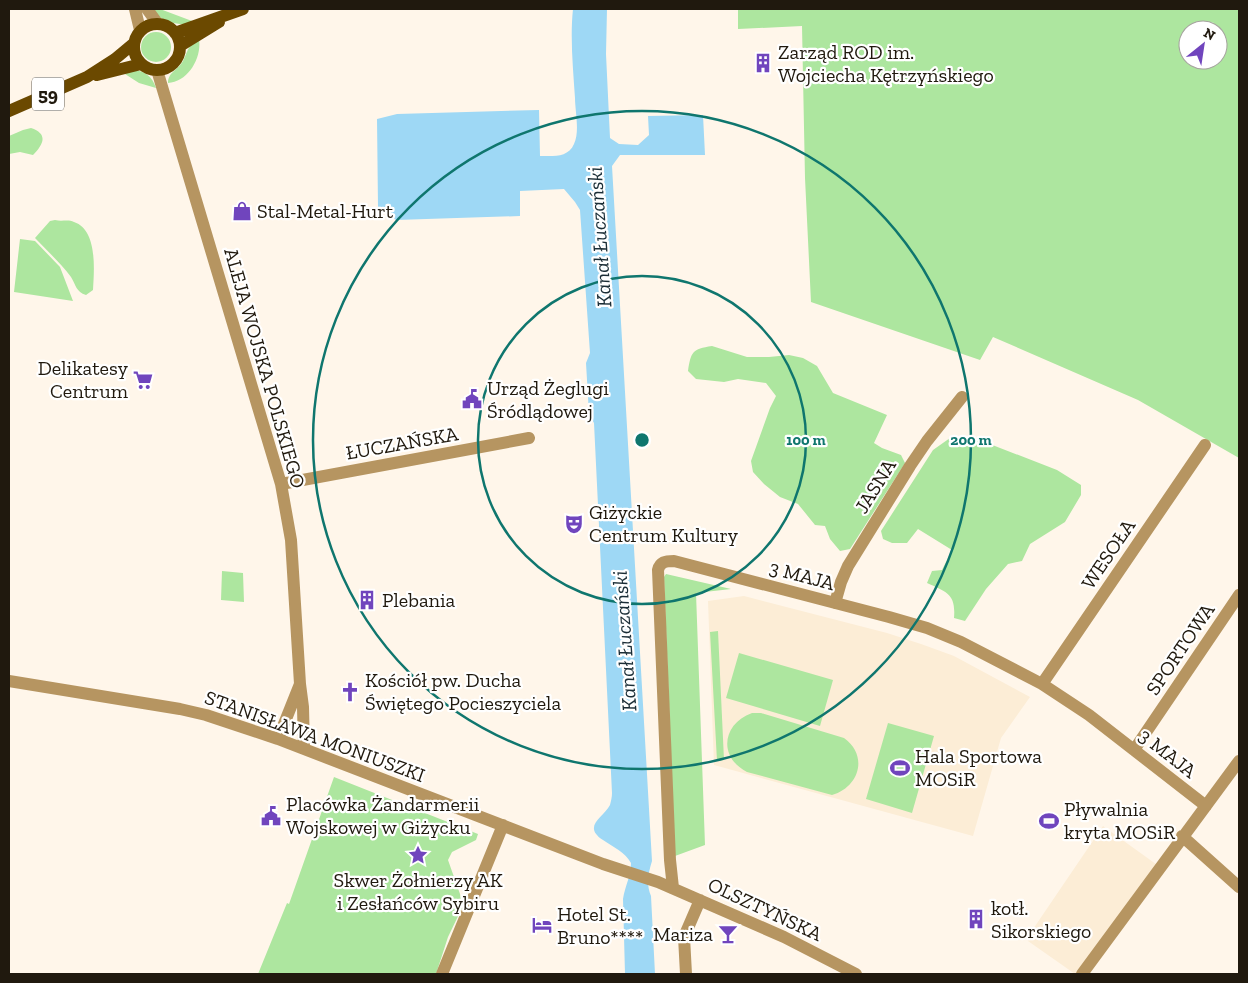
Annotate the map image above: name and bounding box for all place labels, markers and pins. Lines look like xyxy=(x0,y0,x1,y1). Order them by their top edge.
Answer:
place label: Zarząd ROD im. Wojciecha Kętrzyńskiego xyxy=(778,40,994,87)
building icon: Zarząd ROD im. Wojciecha Kętrzyńskiego xyxy=(752,52,774,74)
place label: Stal-Metal-Hurt xyxy=(257,199,394,223)
shop icon: Stal-Metal-Hurt xyxy=(231,200,253,222)
place label: Delikatesy Centrum xyxy=(38,356,129,403)
supermarket icon: Delikatesy Centrum xyxy=(132,369,154,391)
place label: Urząd Żeglugi Śródlądowej xyxy=(487,376,609,423)
public building icon: Urząd Żeglugi Śródlądowej xyxy=(461,388,483,410)
centre of rings xyxy=(633,431,651,449)
place label: Giżyckie Centrum Kultury xyxy=(589,500,739,547)
theatre icon: Giżyckie Centrum Kultury xyxy=(563,513,585,535)
place label: Plebania xyxy=(382,588,456,612)
building icon: Plebania xyxy=(356,589,378,611)
place label: Kościół pw. Ducha Świętego Pocieszyciela xyxy=(365,668,561,715)
church icon: Kościół pw. Ducha Świętego Pocieszyciela xyxy=(339,681,361,703)
place label: Hala Sportowa MOSiR xyxy=(915,744,1042,791)
sports icon: Hala Sportowa MOSiR xyxy=(889,757,911,779)
place label: Placówka Żandarmerii Wojskowej w Giżycku xyxy=(286,792,480,839)
place label: Pływalnia kryta MOSiR xyxy=(1064,797,1176,844)
public building icon: Placówka Żandarmerii Wojskowej w Giżycku xyxy=(260,805,282,827)
sports icon: Pływalnia kryta MOSiR xyxy=(1038,810,1060,832)
place icon: Skwer Żołnierzy AK i Zesłańców Sybiru xyxy=(407,844,429,866)
place label: Skwer Żołnierzy AK i Zesłańców Sybiru xyxy=(334,868,503,915)
place label: kotł. Sikorskiego xyxy=(991,896,1091,943)
place label: Hotel St. Bruno**** xyxy=(557,902,643,949)
building icon: kotł. Sikorskiego xyxy=(965,908,987,930)
hotel icon: Hotel St. Bruno**** xyxy=(531,914,553,936)
place label: Mariza xyxy=(653,922,713,946)
bar icon: Mariza xyxy=(717,923,739,945)

